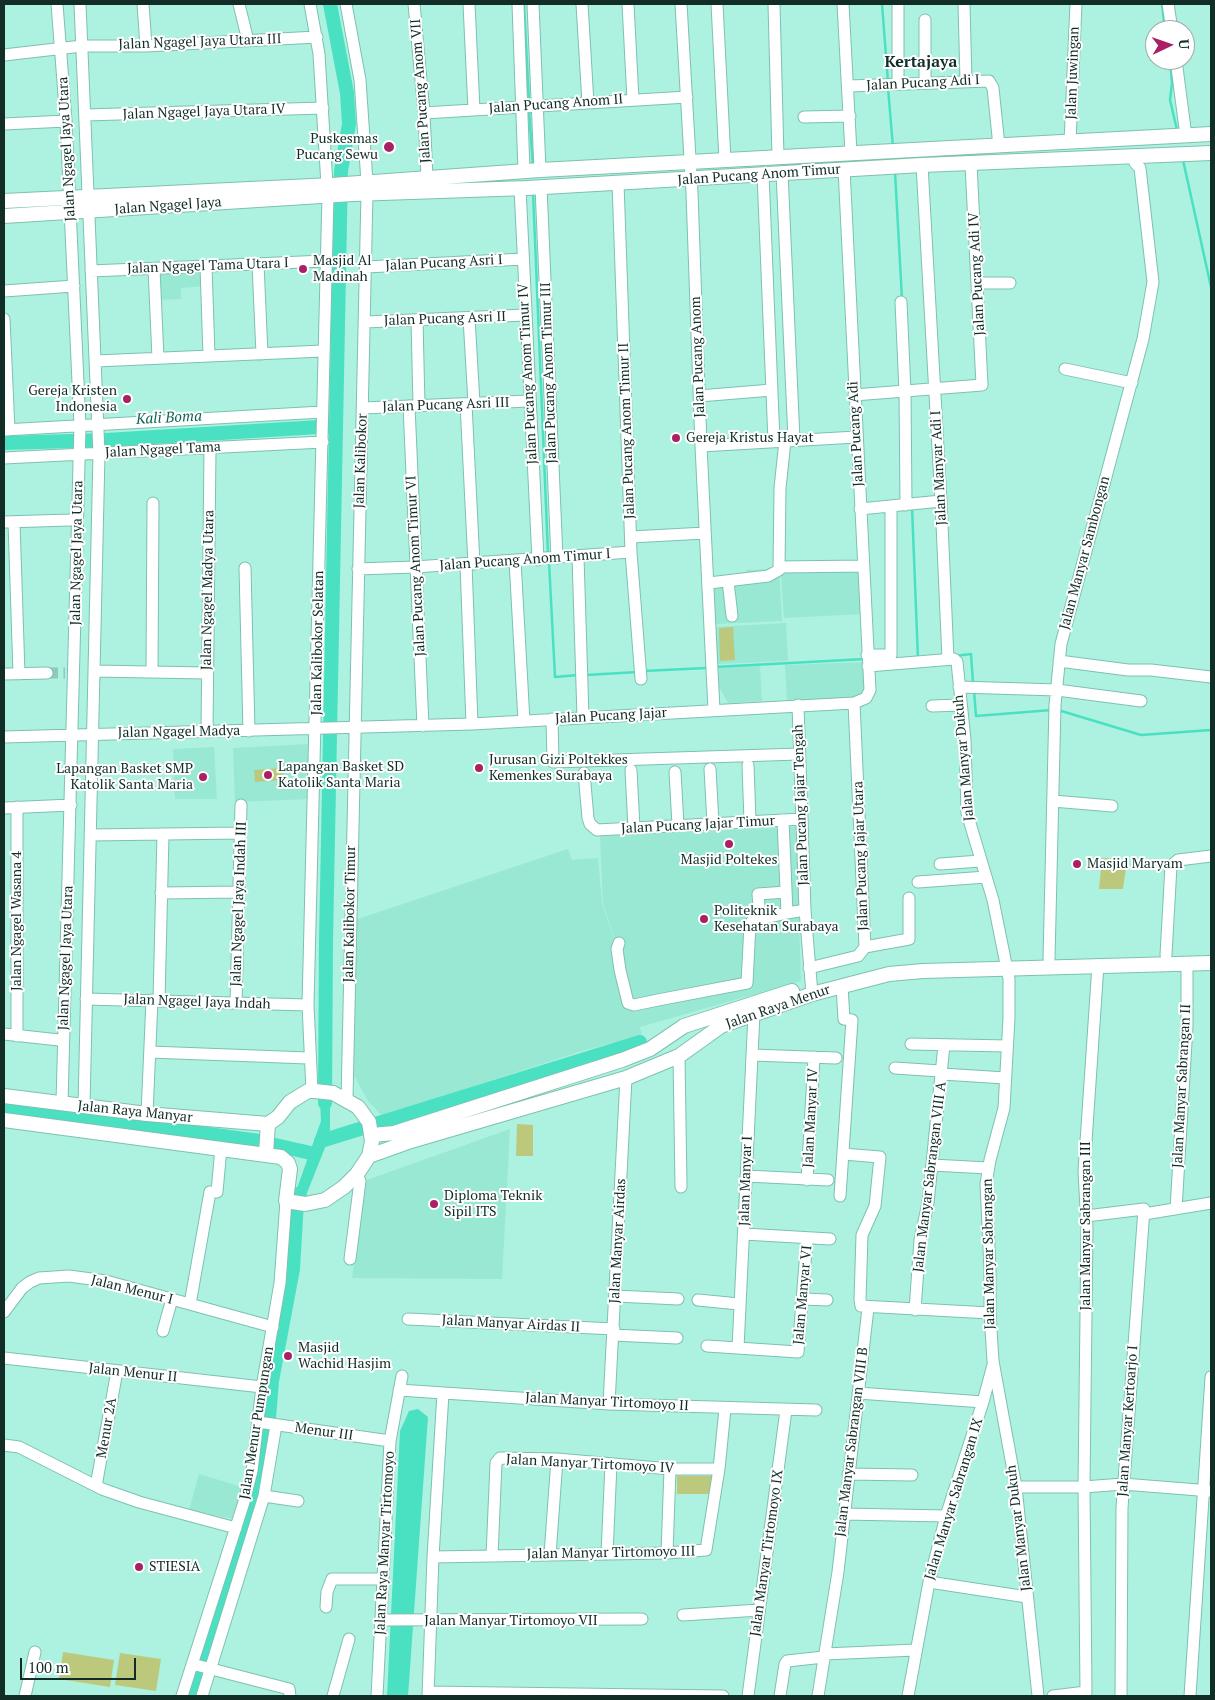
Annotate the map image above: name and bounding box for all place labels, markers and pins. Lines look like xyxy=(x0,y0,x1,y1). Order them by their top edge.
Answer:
place label: Puskesmas Pucang Sewu xyxy=(296,131,378,164)
marker: Puskesmas Pucang Sewu xyxy=(382,140,396,154)
place label: Masjid Al Madinah xyxy=(313,253,371,286)
marker: Masjid Al Madinah xyxy=(297,263,309,275)
place label: Gereja Kristen Indonesia xyxy=(28,383,117,416)
marker: Gereja Kristen Indonesia xyxy=(121,393,133,405)
place label: Gereja Kristus Hayat xyxy=(686,430,814,446)
marker: Gereja Kristus Hayat xyxy=(670,432,682,444)
place label: Jurusan Gizi Poltekkes Kemenkes Surabaya xyxy=(489,752,628,784)
place label: Lapangan Basket SD Katolik Santa Maria xyxy=(278,759,404,792)
place label: Lapangan Basket SMP Katolik Santa Maria xyxy=(56,761,193,794)
marker: Jurusan Gizi Poltekkes Kemenkes Surabaya xyxy=(473,762,485,774)
marker: Lapangan Basket SD Katolik Santa Maria xyxy=(262,769,274,781)
marker: Lapangan Basket SMP Katolik Santa Maria xyxy=(197,771,209,783)
marker: Masjid Poltekes xyxy=(723,838,735,850)
place label: Masjid Poltekes xyxy=(681,852,777,868)
place label: Masjid Maryam xyxy=(1087,856,1183,872)
marker: Masjid Maryam xyxy=(1071,858,1083,870)
place label: Politeknik Kesehatan Surabaya xyxy=(714,903,839,936)
marker: Politeknik Kesehatan Surabaya xyxy=(698,913,710,925)
place label: Diploma Teknik Sipil ITS xyxy=(444,1188,542,1220)
marker: Diploma Teknik Sipil ITS xyxy=(428,1198,440,1210)
place label: Masjid Wachid Hasjim xyxy=(298,1340,391,1372)
marker: Masjid Wachid Hasjim xyxy=(282,1350,294,1362)
place label: STIESIA xyxy=(149,1559,200,1575)
marker: STIESIA xyxy=(133,1561,145,1573)

